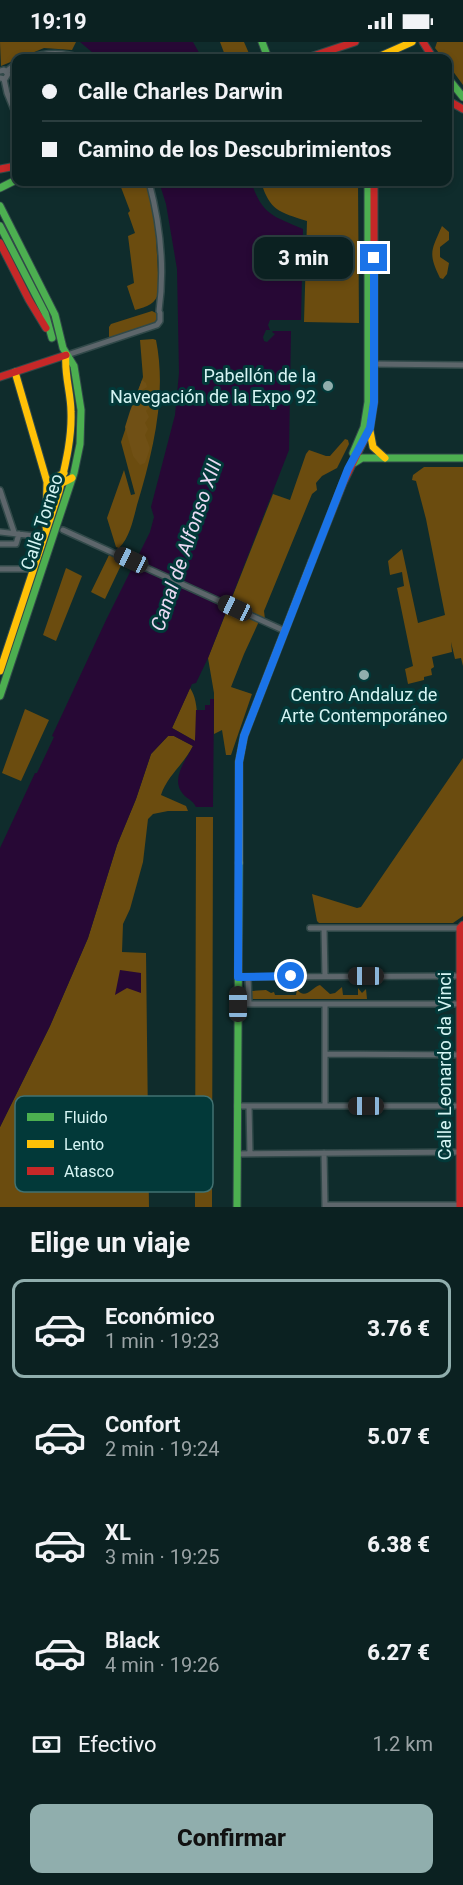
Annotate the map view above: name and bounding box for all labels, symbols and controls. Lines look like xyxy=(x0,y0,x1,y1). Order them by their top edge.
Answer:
text: 19:19 xyxy=(30,9,87,34)
text: Calle Charles Darwin xyxy=(78,79,283,104)
text: Camino de los Descubrimientos xyxy=(78,137,392,162)
callout: 3 min xyxy=(254,237,353,279)
route end xyxy=(360,244,387,271)
text: 3 min xyxy=(278,246,329,270)
place label: Pabellón de la Navegación de la Expo 92 xyxy=(110,365,316,407)
marker: Pabellón de la Navegación de la Expo 92 xyxy=(321,379,335,393)
water label: Canal de Alfonso XIII xyxy=(145,455,227,634)
street label: Calle Torneo xyxy=(16,471,67,573)
car xyxy=(111,544,151,576)
car xyxy=(215,592,255,624)
marker: Centro Andaluz de Arte Contemporáneo xyxy=(357,668,371,682)
place label: Centro Andaluz de Arte Contemporáneo xyxy=(281,684,447,726)
route start xyxy=(277,962,304,989)
car xyxy=(348,967,384,985)
street label: Calle Leonardo da Vinci xyxy=(434,972,455,1160)
car xyxy=(229,986,247,1022)
legend xyxy=(15,1096,213,1192)
car xyxy=(348,1097,384,1115)
text: Fluido xyxy=(64,1108,108,1127)
text: Lento xyxy=(64,1135,104,1154)
text: Atasco xyxy=(64,1162,114,1181)
text: Elige un viaje xyxy=(30,1227,190,1259)
icon: car xyxy=(33,1302,87,1356)
text: Económico xyxy=(105,1304,215,1329)
text: 3.76 € xyxy=(367,1316,430,1341)
text: 1 min · 19:23 xyxy=(105,1329,220,1353)
icon: car xyxy=(33,1410,87,1464)
text: Confort xyxy=(105,1412,180,1437)
text: 5.07 € xyxy=(367,1424,430,1449)
text: 2 min · 19:24 xyxy=(105,1437,220,1461)
icon: car xyxy=(33,1518,87,1572)
text: XL xyxy=(105,1520,131,1545)
text: 6.38 € xyxy=(367,1532,430,1557)
text: 3 min · 19:25 xyxy=(105,1545,220,1569)
icon: car xyxy=(33,1626,87,1680)
text: Black xyxy=(105,1628,160,1653)
text: 6.27 € xyxy=(367,1640,430,1665)
text: 4 min · 19:26 xyxy=(105,1653,220,1677)
icon: cash xyxy=(30,1728,63,1761)
text: Efectivo xyxy=(78,1732,156,1757)
text: 1.2 km xyxy=(373,1732,433,1756)
button: Confirmar xyxy=(30,1804,433,1873)

